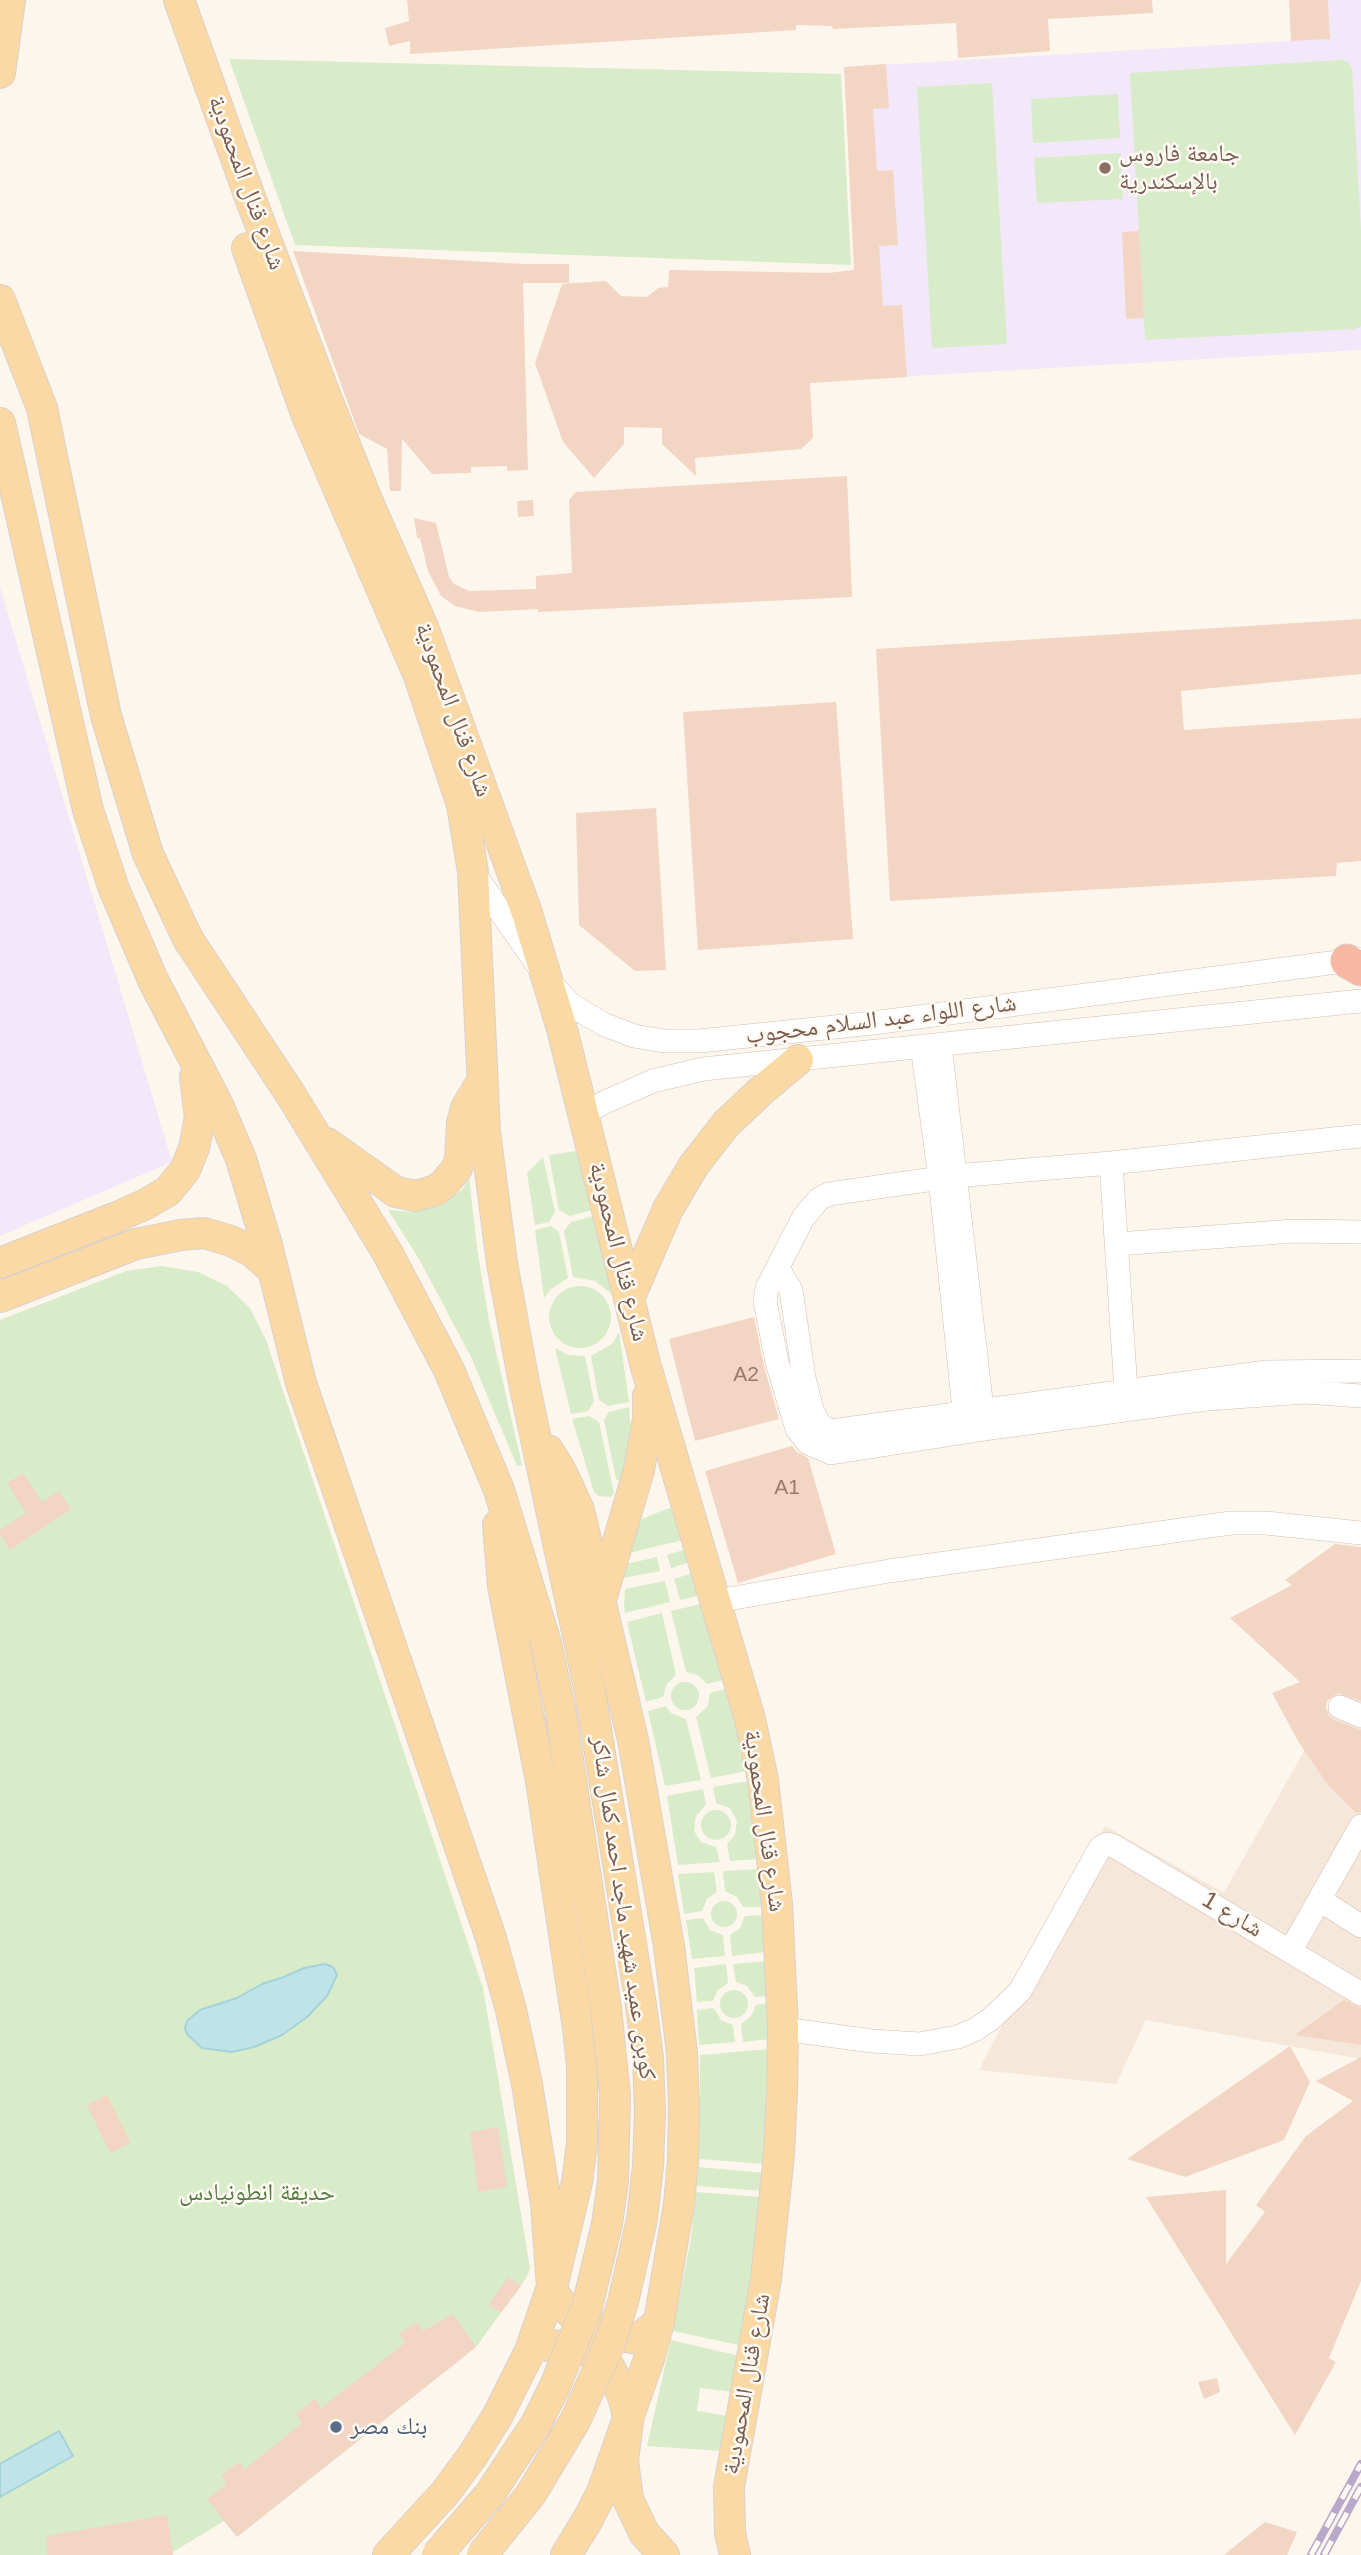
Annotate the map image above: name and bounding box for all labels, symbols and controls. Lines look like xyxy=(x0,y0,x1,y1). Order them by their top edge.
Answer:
street label: شارع قنال المحمودية xyxy=(201,92,291,274)
place label: جامعة فاروس بالإسكندرية xyxy=(1119,140,1240,196)
marker: جامعة فاروس بالإسكندرية xyxy=(1097,160,1113,176)
street label: شارع قنال المحمودية xyxy=(408,619,498,801)
street label: شارع اللواء عبد السلام محجوب xyxy=(744,989,1018,1051)
street label: شارع قنال المحمودية xyxy=(582,1160,654,1344)
house number: A2 xyxy=(733,1362,759,1388)
house number: A1 xyxy=(774,1475,800,1501)
street label: شارع قنال المحمودية xyxy=(737,1728,791,1914)
street label: كوبرى عميد شهيد ماجد احمد كمال شاكر xyxy=(585,1734,661,2082)
street label: شارع 1 xyxy=(1196,1886,1268,1944)
park label: حديقة انطونيادس xyxy=(179,2179,335,2207)
street label: شارع قنال المحمودية xyxy=(717,2291,777,2477)
place label: بنك مصر xyxy=(350,2413,427,2441)
marker: بنك مصر xyxy=(328,2419,344,2435)

